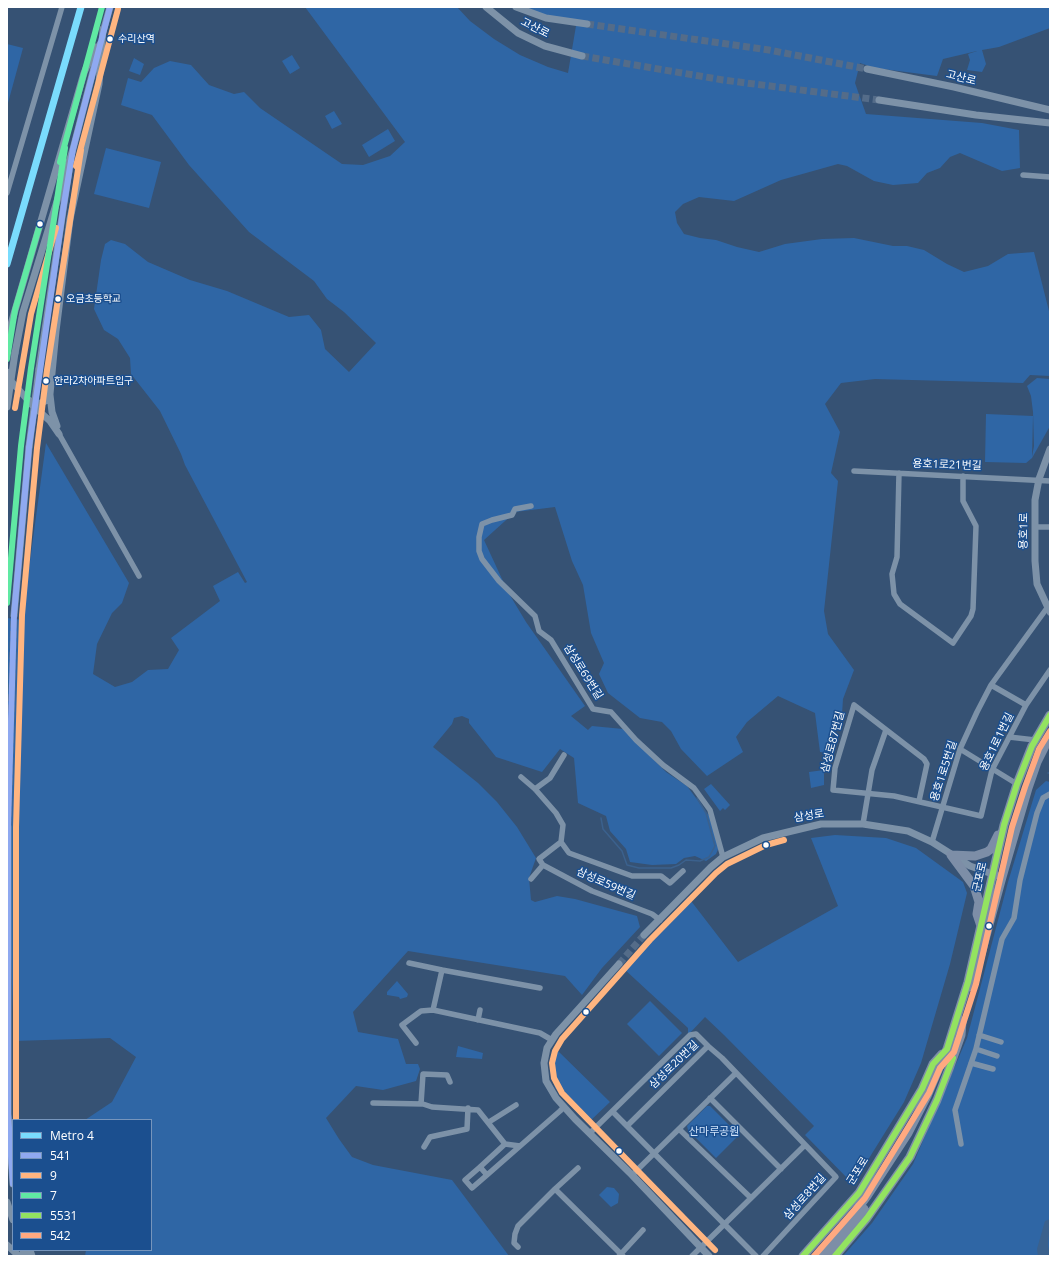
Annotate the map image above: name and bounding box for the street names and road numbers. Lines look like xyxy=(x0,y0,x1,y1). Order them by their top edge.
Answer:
street label: 고산로 xyxy=(518,15,552,41)
street label: 고산로 xyxy=(945,68,977,88)
street label: 용호1로21번길 xyxy=(912,457,982,473)
street label: 용호1로 xyxy=(1017,513,1031,549)
street label: 삼성로69번길 xyxy=(561,642,605,702)
street label: 삼성로87번길 xyxy=(818,710,848,774)
street label: 용호1로1번길 xyxy=(977,711,1017,773)
street label: 용호1로5번길 xyxy=(928,739,960,803)
street label: 삼성로 xyxy=(793,807,825,825)
street label: 군포로 xyxy=(970,861,990,893)
street label: 삼성로59번길 xyxy=(574,865,638,903)
street label: 삼성로20번길 xyxy=(647,1038,701,1092)
street label: 군포로 xyxy=(844,1155,872,1187)
street label: 삼성로8번길 xyxy=(781,1171,829,1223)

